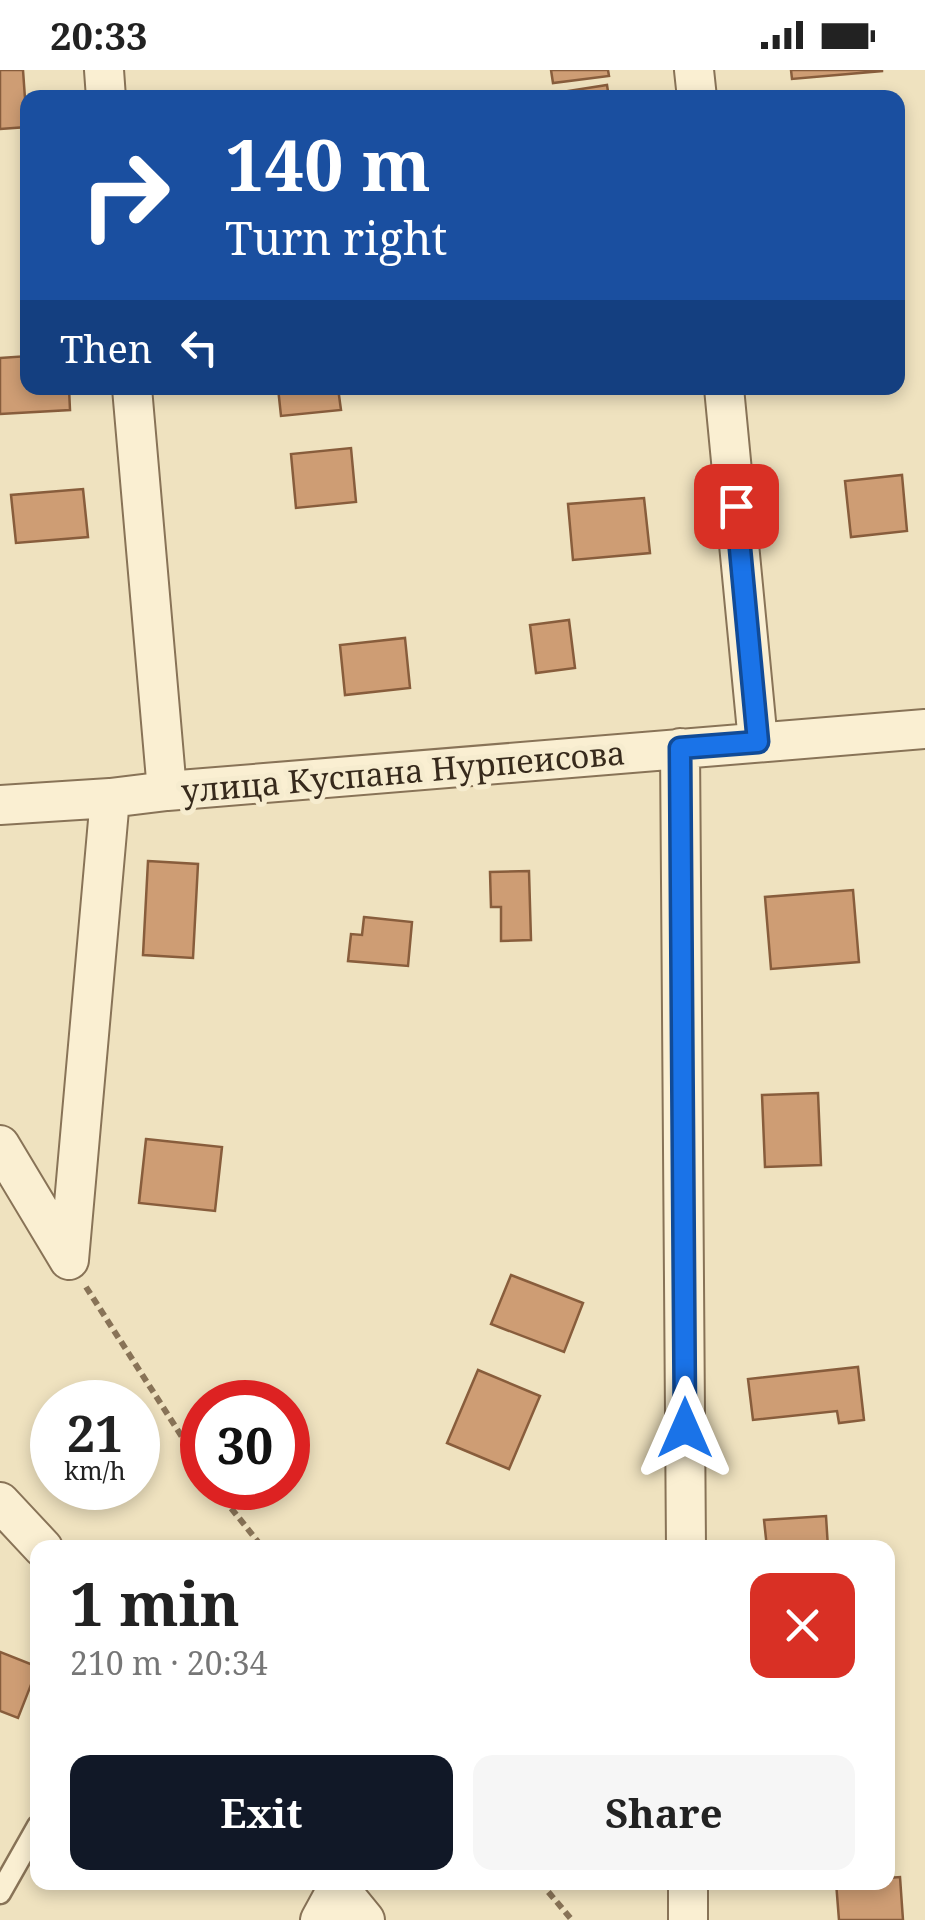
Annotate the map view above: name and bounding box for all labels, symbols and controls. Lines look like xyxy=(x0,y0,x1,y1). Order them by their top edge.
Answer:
text: 20:33 xyxy=(50,9,147,61)
text: 140 m xyxy=(225,116,431,212)
icon: right xyxy=(60,130,190,260)
text: Turn right xyxy=(225,207,447,268)
icon: left xyxy=(172,320,227,375)
text: Then xyxy=(60,322,152,374)
pin xyxy=(694,464,779,549)
icon: arrive xyxy=(709,479,764,534)
street label: улица Куспана Нурпеисова xyxy=(179,730,627,812)
position arrow xyxy=(633,1376,737,1480)
speed limit sign: 30 xyxy=(180,1380,310,1510)
text: 21 xyxy=(67,1399,123,1467)
text: km/h xyxy=(64,1453,126,1487)
text: 1 min xyxy=(70,1562,240,1644)
button: close xyxy=(750,1573,855,1678)
text: 210 m · 20:34 xyxy=(70,1641,268,1684)
button: Exit xyxy=(70,1755,453,1870)
button: Share xyxy=(473,1755,855,1870)

